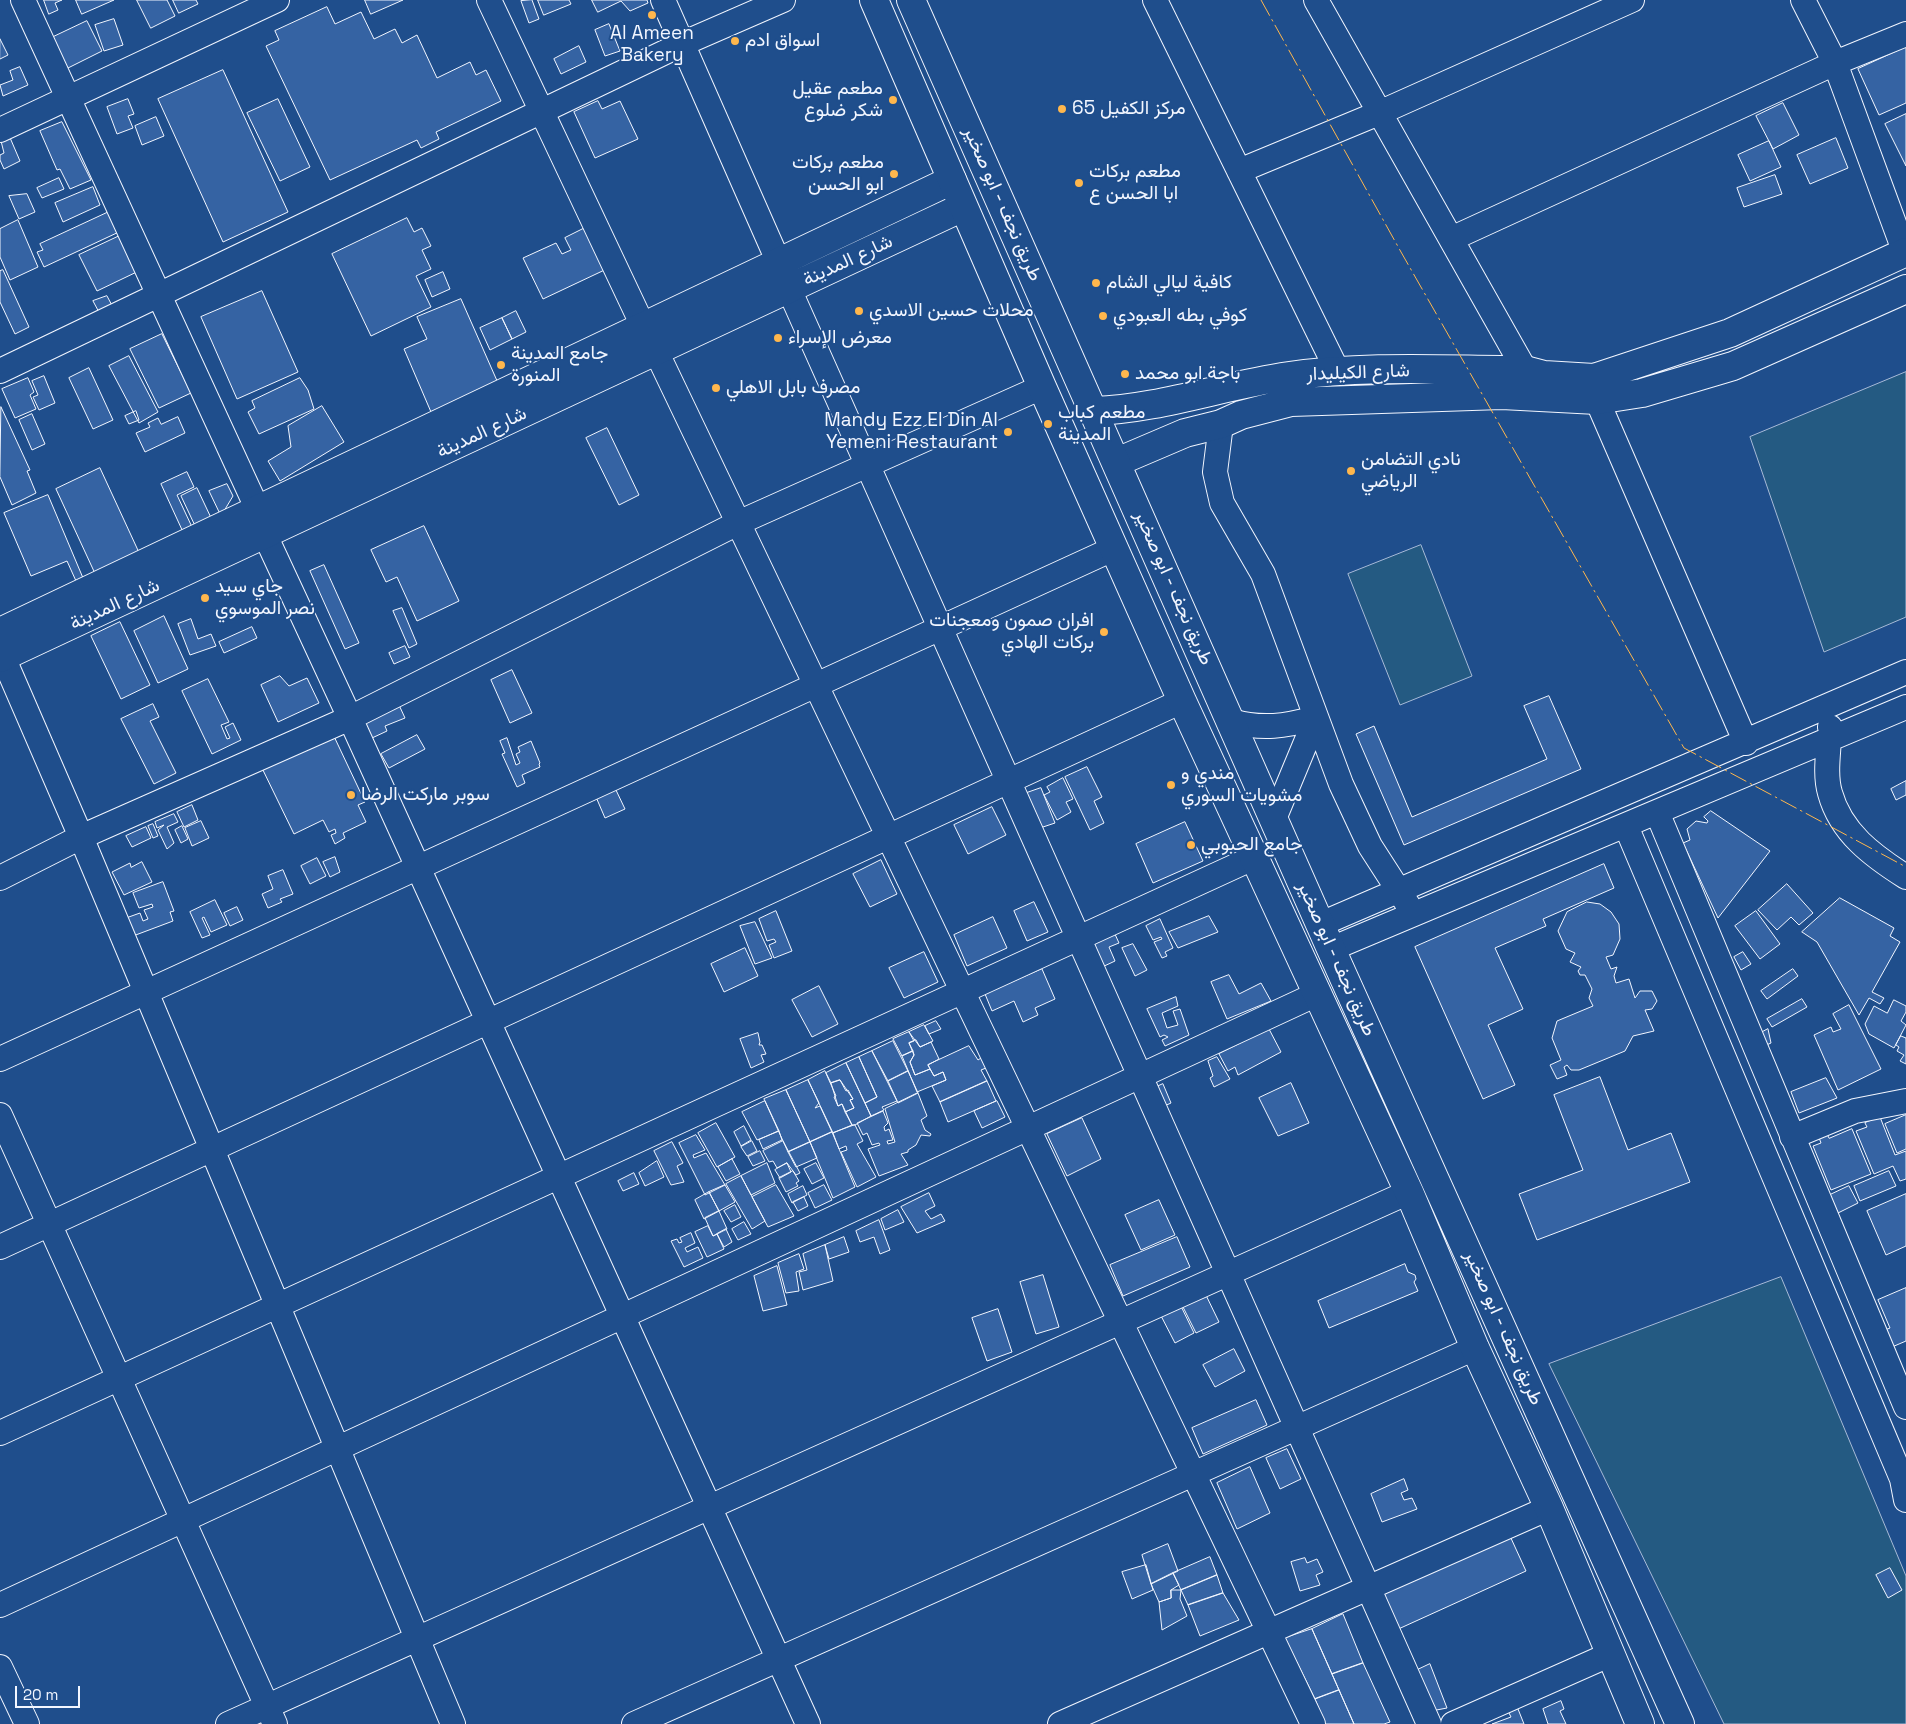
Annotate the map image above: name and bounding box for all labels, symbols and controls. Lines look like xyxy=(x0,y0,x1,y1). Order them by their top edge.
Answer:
marker: Al Ameen Bakery xyxy=(646,9,658,21)
place label: Al Ameen Bakery xyxy=(610,23,694,67)
place label: اسواق ادم xyxy=(745,30,820,52)
marker: اسواق ادم xyxy=(729,35,741,47)
place label: مطعم عقيل شكر ضلوع xyxy=(793,78,883,122)
marker: مطعم عقيل شكر ضلوع xyxy=(887,94,899,106)
place label: مركز الكفيل 65 xyxy=(1072,98,1186,120)
marker: مركز الكفيل 65 xyxy=(1056,103,1068,115)
street label: طريق نجف - ابو صخير xyxy=(958,123,1046,285)
place label: مطعم بركات ابو الحسن xyxy=(792,152,884,196)
place label: مطعم بركات ابا الحسن ع xyxy=(1089,161,1181,205)
marker: مطعم بركات ابو الحسن xyxy=(888,168,900,180)
marker: مطعم بركات ابا الحسن ع xyxy=(1073,177,1085,189)
street label: شارع المدينة xyxy=(800,230,896,292)
place label: كافية ليالي الشام xyxy=(1106,272,1232,294)
marker: كافية ليالي الشام xyxy=(1090,277,1102,289)
place label: محلات حسين الاسدي xyxy=(869,300,1034,322)
marker: محلات حسين الاسدي xyxy=(853,305,865,317)
place label: كوفي بطه العبودي xyxy=(1113,305,1247,327)
marker: كوفي بطه العبودي xyxy=(1097,310,1109,322)
place label: معرض الإسراء xyxy=(788,327,892,349)
marker: معرض الإسراء xyxy=(772,332,784,344)
place label: جامع المدينة المنورة xyxy=(511,343,608,387)
marker: جامع المدينة المنورة xyxy=(495,359,507,371)
street label: شارع الكيليدار xyxy=(1306,360,1410,386)
place label: باجة ابو محمد xyxy=(1135,363,1240,385)
marker: باجة ابو محمد xyxy=(1119,368,1131,380)
place label: مصرف بابل الاهلي xyxy=(726,377,860,399)
marker: مصرف بابل الاهلي xyxy=(710,382,722,394)
street label: شارع المدينة xyxy=(434,402,530,464)
place label: مطعم كباب المدينة xyxy=(1058,402,1145,446)
place label: Mandy Ezz El Din Al Yemeni Restaurant xyxy=(824,410,998,454)
marker: مطعم كباب المدينة xyxy=(1042,418,1054,430)
marker: Mandy Ezz El Din Al Yemeni Restaurant xyxy=(1002,426,1014,438)
place label: نادي التضامن الرياضي xyxy=(1361,449,1461,493)
marker: نادي التضامن الرياضي xyxy=(1345,465,1357,477)
street label: طريق نجف - ابو صخير xyxy=(1129,507,1217,669)
street label: شارع المدينة xyxy=(67,574,163,636)
place label: جاي سيد نصر الموسوي xyxy=(215,576,315,620)
marker: جاي سيد نصر الموسوي xyxy=(199,592,211,604)
place label: افران صمون ومعجنات بركات الهادي xyxy=(929,610,1094,654)
marker: افران صمون ومعجنات بركات الهادي xyxy=(1098,626,1110,638)
place label: مندي و مشويات السوري xyxy=(1181,763,1302,807)
marker: مندي و مشويات السوري xyxy=(1165,779,1177,791)
place label: سوبر ماركت الرضا xyxy=(361,784,490,806)
marker: سوبر ماركت الرضا xyxy=(345,789,357,801)
place label: جامع الحبوبي xyxy=(1201,834,1303,856)
marker: جامع الحبوبي xyxy=(1185,839,1197,851)
street label: طريق نجف - ابو صخير xyxy=(1292,878,1380,1040)
street label: طريق نجف - ابو صخير xyxy=(1459,1247,1547,1409)
scale bar xyxy=(18,1676,82,1708)
text: 20 m xyxy=(23,1685,58,1704)

